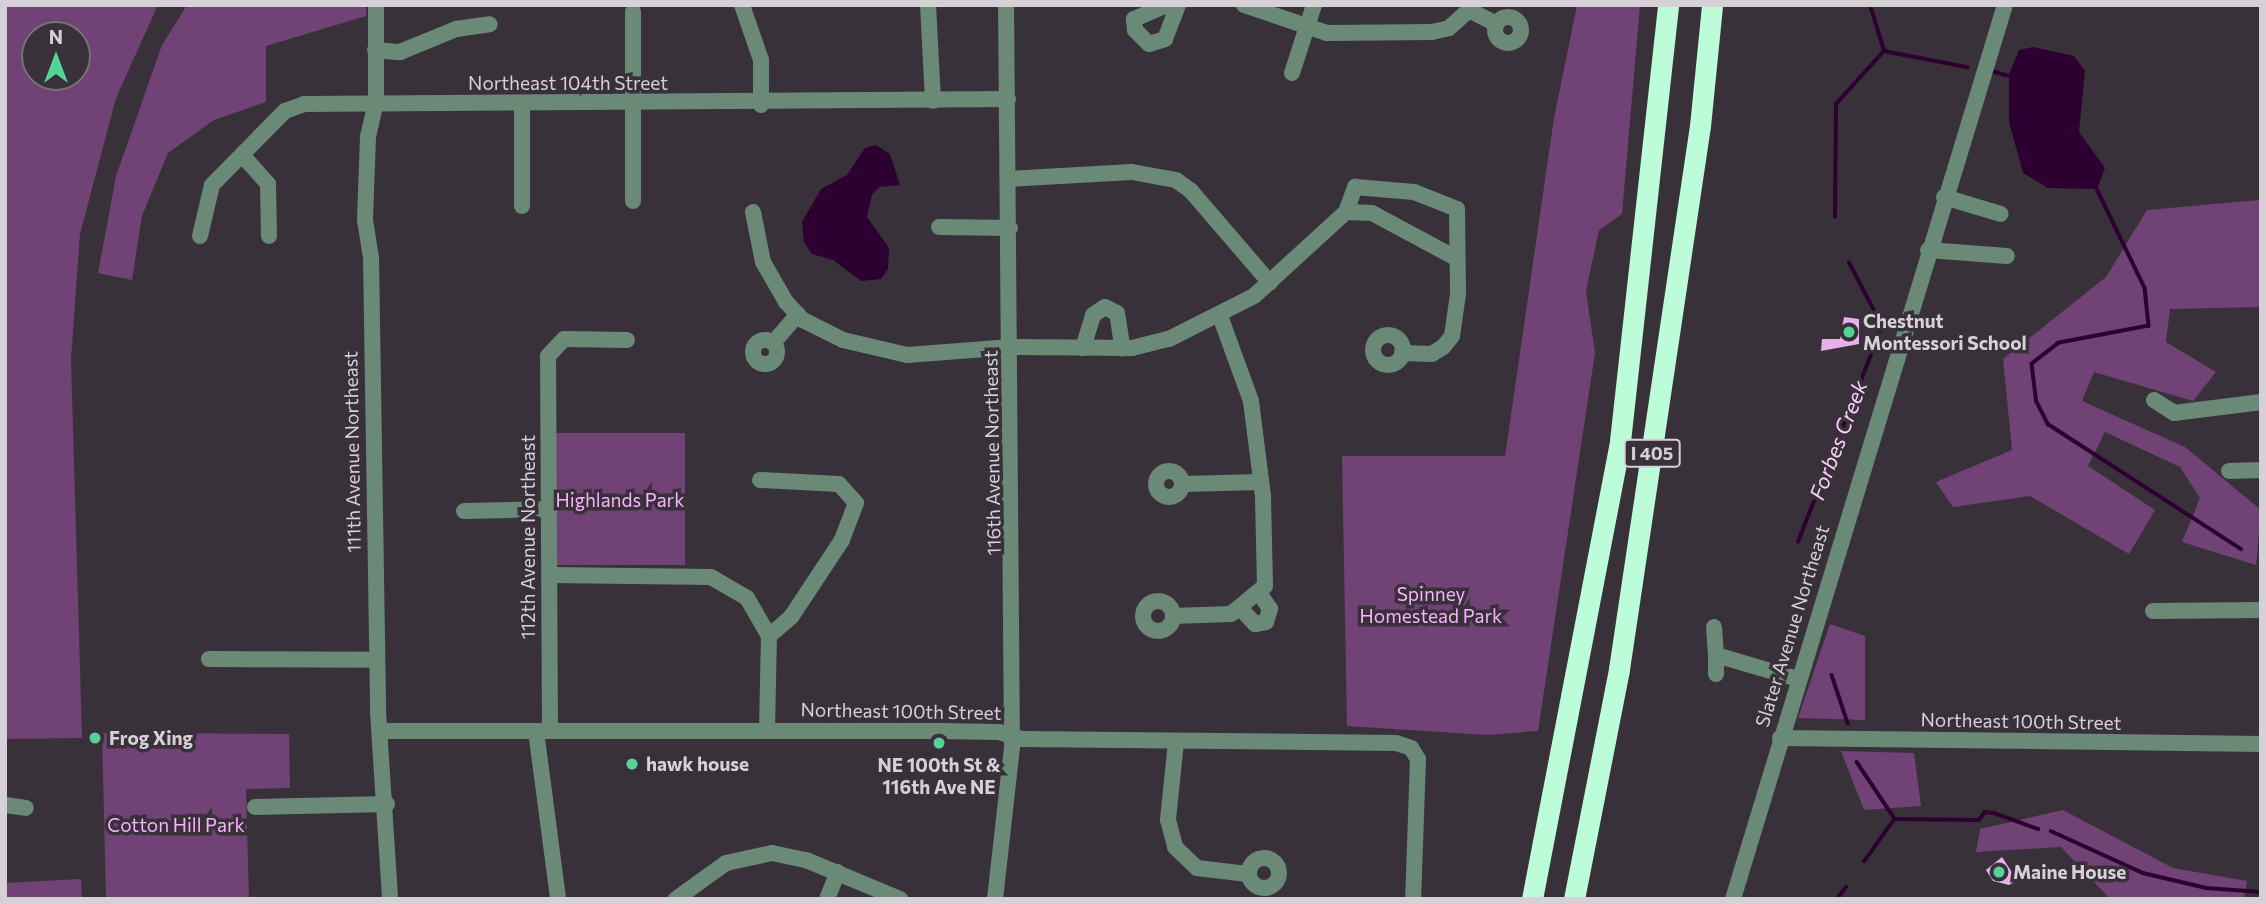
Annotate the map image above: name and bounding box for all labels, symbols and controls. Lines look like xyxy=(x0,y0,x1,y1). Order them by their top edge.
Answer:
north arrow xyxy=(21,21,91,91)
text: N xyxy=(49,25,63,48)
street label: Northeast 104th Street xyxy=(468,72,668,94)
place label: Chestnut Montessori School xyxy=(1863,310,2027,354)
marker: Chestnut Montessori School xyxy=(1841,324,1857,340)
street label: 116th Avenue Northeast xyxy=(979,350,1005,556)
street label: 111th Avenue Northeast xyxy=(339,351,365,553)
water label: Forbes Creek xyxy=(1804,377,1872,503)
street label: 112th Avenue Northeast xyxy=(517,435,539,639)
road number: I 405 xyxy=(1622,438,1682,467)
park label: Highlands Park xyxy=(556,489,684,511)
street label: Slater Avenue Northeast xyxy=(1750,522,1834,730)
park label: Spinney Homestead Park xyxy=(1360,583,1502,627)
street label: Northeast 100th Street xyxy=(800,698,1002,724)
street label: Northeast 100th Street xyxy=(1920,708,2122,734)
place label: Frog Xing xyxy=(109,727,193,749)
marker: Frog Xing xyxy=(87,730,103,746)
marker: NE 100th St & 116th Ave NE xyxy=(931,735,947,751)
place label: hawk house xyxy=(646,753,749,775)
place label: NE 100th St & 116th Ave NE xyxy=(877,754,1001,798)
marker: hawk house xyxy=(624,756,640,772)
park label: Cotton Hill Park xyxy=(107,814,245,836)
place label: Maine House xyxy=(2013,861,2126,883)
marker: Maine House xyxy=(1991,864,2007,880)

